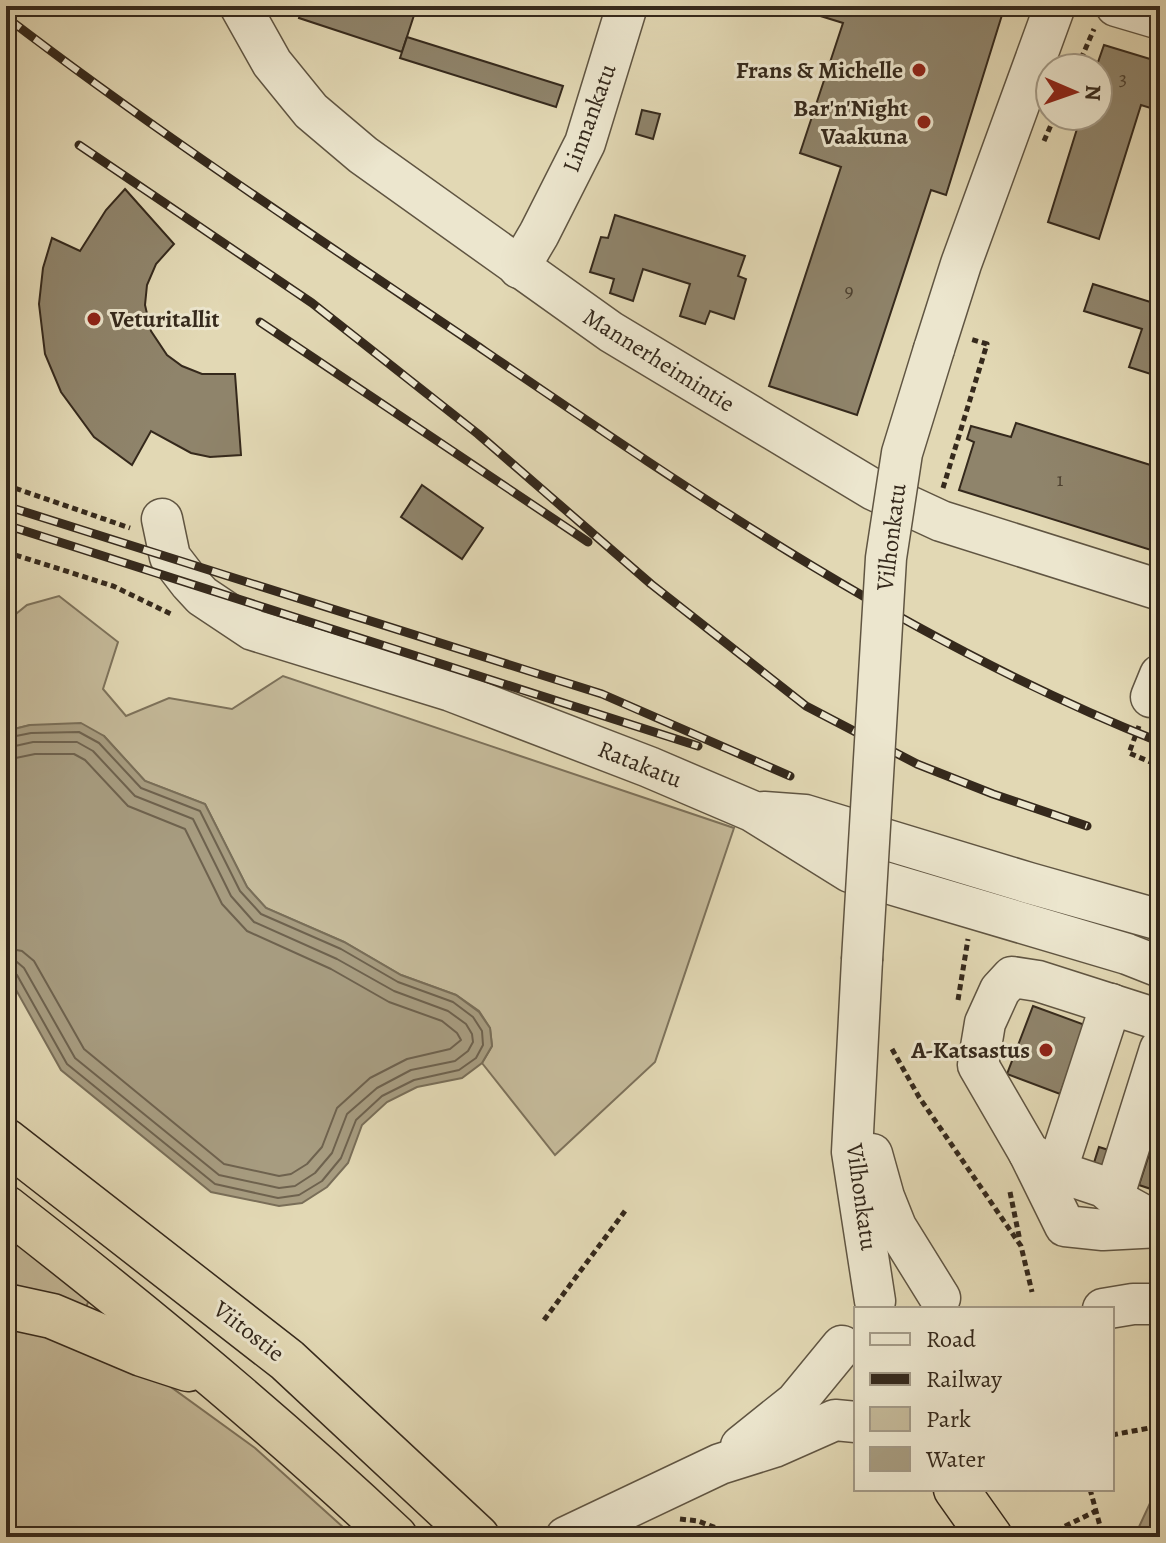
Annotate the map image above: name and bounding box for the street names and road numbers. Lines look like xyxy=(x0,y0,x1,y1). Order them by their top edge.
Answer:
street label: Linnankatu xyxy=(555,59,623,177)
street label: Mannerheimintie xyxy=(577,301,741,419)
street label: Vilhonkatu xyxy=(868,482,913,593)
street label: Ratakatu xyxy=(593,733,687,795)
street label: Vilhonkatu xyxy=(839,1140,885,1253)
street label: Viitostie xyxy=(206,1292,291,1369)

